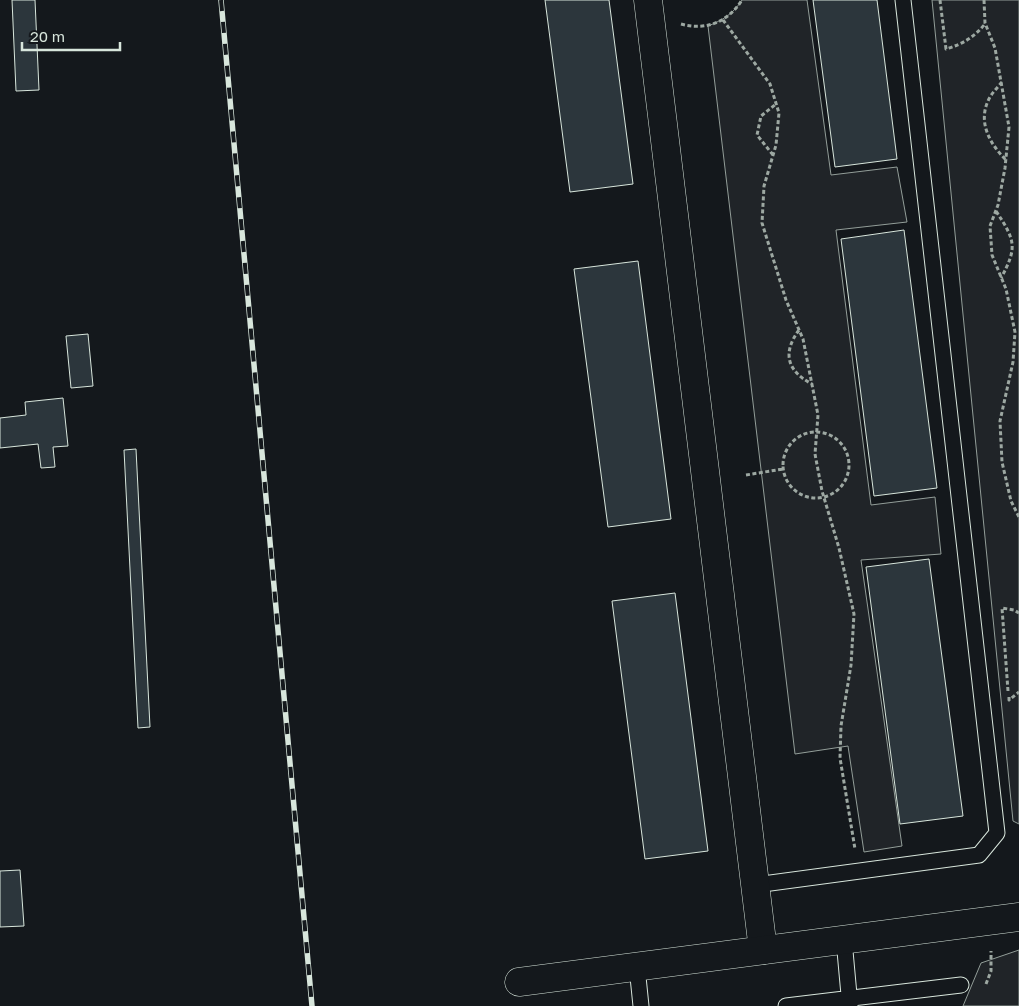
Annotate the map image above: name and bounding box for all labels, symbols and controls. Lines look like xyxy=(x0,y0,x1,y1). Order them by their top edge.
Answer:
scale bar xyxy=(22,20,120,52)
text: 20 m xyxy=(30,27,65,45)

